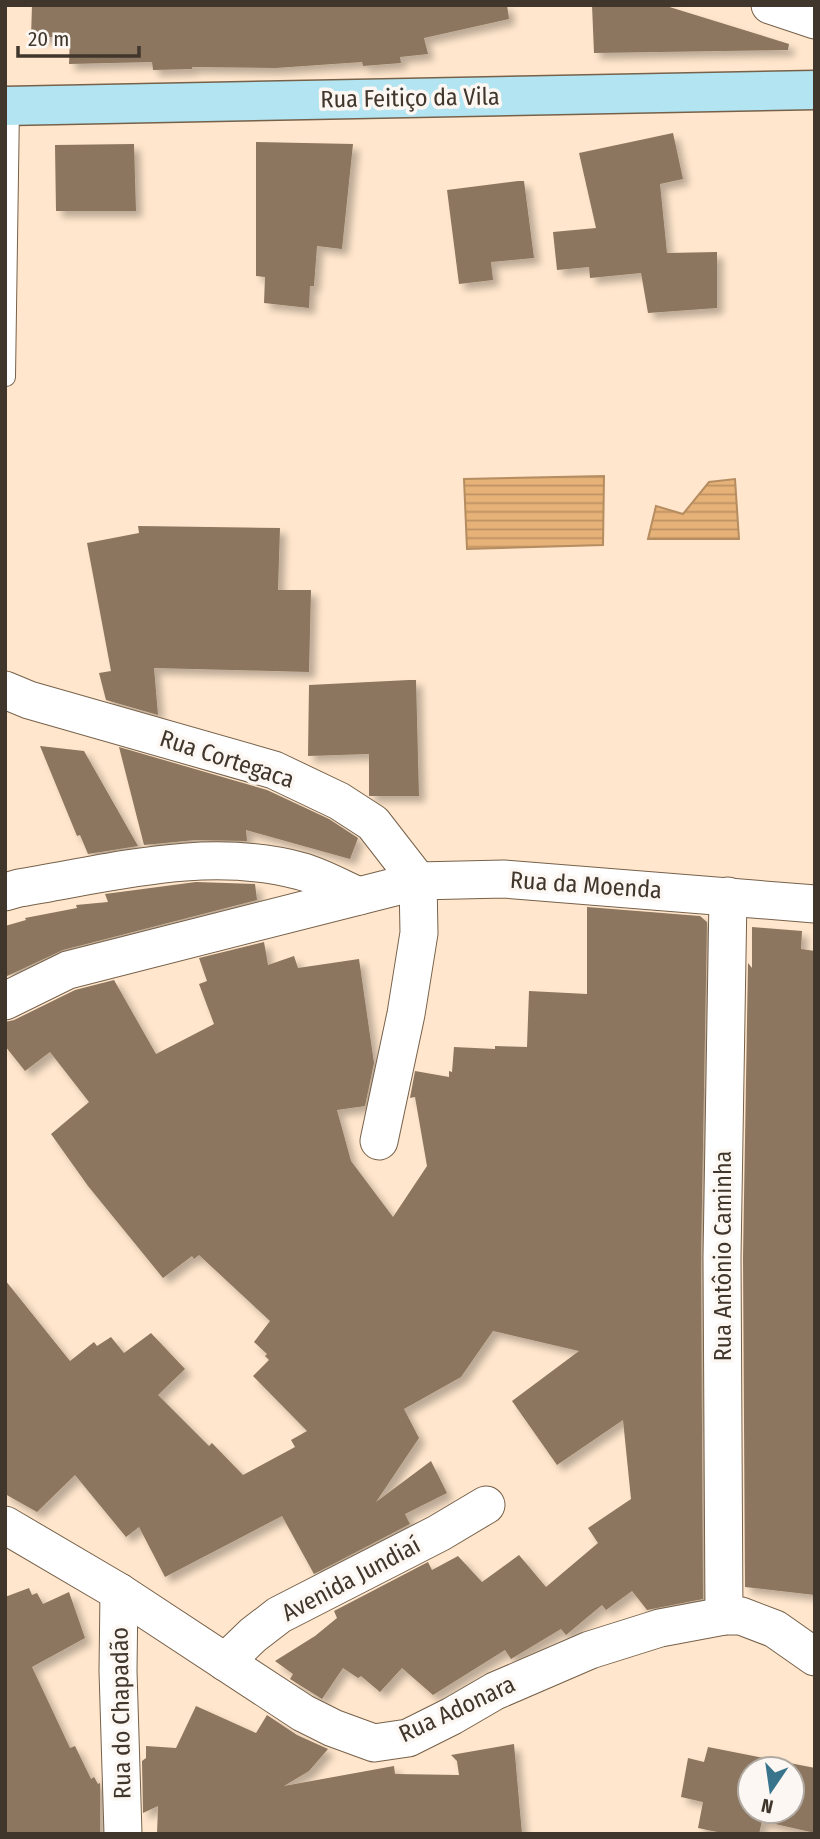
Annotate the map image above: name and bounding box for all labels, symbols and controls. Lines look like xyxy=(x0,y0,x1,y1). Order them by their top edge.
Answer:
scale bar xyxy=(18,14,138,58)
text: 20 m xyxy=(28,26,69,52)
street label: Rua Feitiço da Vila xyxy=(320,82,500,114)
street label: Rua Cortegaca xyxy=(156,724,298,794)
street label: Rua da Moenda xyxy=(509,866,663,904)
street label: Rua Antônio Caminha xyxy=(709,1151,737,1361)
street label: Avenida Jundiaí xyxy=(277,1531,425,1627)
street label: Rua do Chapadão xyxy=(106,1627,136,1799)
street label: Rua Adonara xyxy=(394,1670,520,1748)
north arrow xyxy=(736,1755,806,1825)
text: N xyxy=(759,1794,775,1819)

